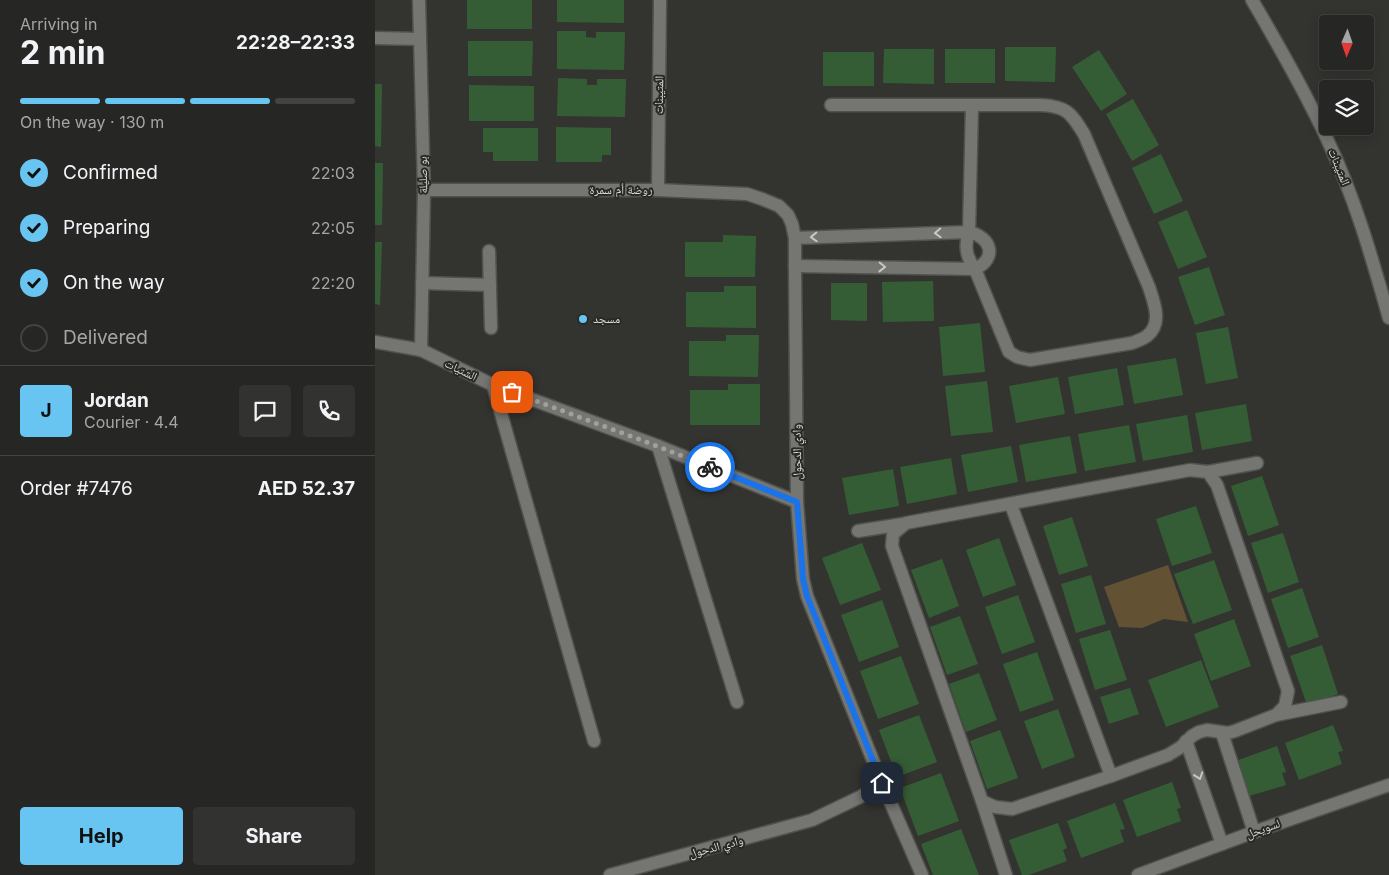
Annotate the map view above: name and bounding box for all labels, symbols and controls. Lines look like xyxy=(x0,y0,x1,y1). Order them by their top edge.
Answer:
text: Arriving in xyxy=(20,14,97,34)
north arrow xyxy=(1319,15,1374,70)
map controls xyxy=(1319,15,1374,135)
text: 22:28–22:33 xyxy=(236,31,355,54)
text: 2 min xyxy=(20,33,106,72)
street label: المتيبنات xyxy=(651,76,667,114)
button: layers xyxy=(1319,80,1374,135)
text: On the way · 130 m xyxy=(20,112,164,132)
street label: المتيبنات xyxy=(1325,146,1354,188)
street label: بو صليلة xyxy=(415,156,431,194)
icon: check xyxy=(20,159,48,187)
text: Confirmed xyxy=(63,161,158,184)
text: 22:03 xyxy=(311,163,355,183)
street label: روضة أم سمرة xyxy=(589,182,653,198)
icon: check xyxy=(20,214,48,242)
text: Preparing xyxy=(63,216,150,239)
text: 22:05 xyxy=(311,218,355,238)
one-way arrow xyxy=(933,227,941,238)
one-way arrow xyxy=(809,232,817,242)
one-way arrow xyxy=(878,262,886,272)
icon: check xyxy=(20,269,48,297)
text: On the way xyxy=(63,271,165,294)
text: 22:20 xyxy=(311,273,355,293)
place label: مسجد xyxy=(593,311,620,326)
marker: مسجد xyxy=(577,313,589,325)
text: Delivered xyxy=(63,326,148,349)
street label: الشتيات xyxy=(442,355,480,384)
pin xyxy=(491,371,533,413)
icon: bag xyxy=(498,378,526,406)
button: chat xyxy=(239,385,291,437)
button: phone xyxy=(303,385,355,437)
text: Jordan xyxy=(84,389,149,412)
text: J xyxy=(40,399,52,422)
text: Courier · 4.4 xyxy=(84,412,179,432)
street label: وادي الدحول xyxy=(789,424,808,480)
courier xyxy=(685,442,735,492)
icon: bike xyxy=(696,453,724,481)
text: Order #7476 xyxy=(20,477,133,500)
text: AED 52.37 xyxy=(258,477,355,500)
pin xyxy=(861,762,903,804)
icon: home xyxy=(868,769,896,797)
one-way arrow xyxy=(1193,772,1203,780)
button: Help xyxy=(20,807,183,865)
button: Share xyxy=(193,807,355,865)
street label: لسويحل xyxy=(1244,815,1282,842)
street label: وادي الدحول xyxy=(687,832,746,864)

